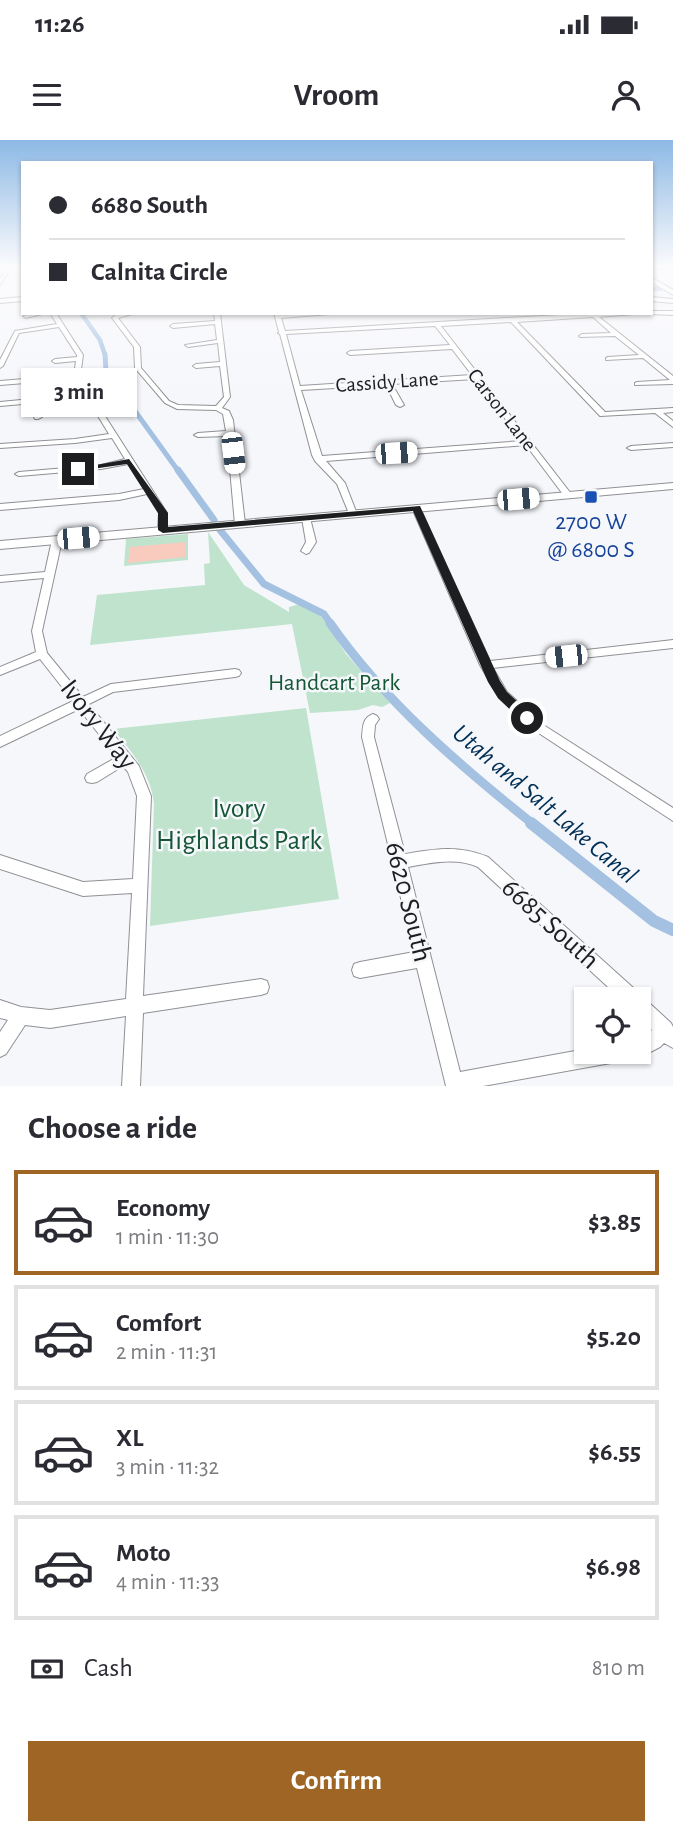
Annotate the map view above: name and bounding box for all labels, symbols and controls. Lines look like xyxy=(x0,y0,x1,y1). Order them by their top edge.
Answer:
text: 11:26 xyxy=(35,11,84,37)
icon: menu xyxy=(28,76,66,114)
icon: person xyxy=(607,76,645,114)
text: Vroom xyxy=(294,79,379,111)
text: 6680 South xyxy=(91,192,208,218)
text: Calnita Circle xyxy=(91,259,228,285)
street label: Carson Lane xyxy=(464,365,540,455)
callout: 3 min xyxy=(20,368,136,416)
street label: Cassidy Lane xyxy=(335,368,439,396)
text: 3 min xyxy=(54,381,104,404)
car xyxy=(221,431,246,475)
car xyxy=(375,441,418,465)
route end xyxy=(62,453,94,485)
car xyxy=(497,487,540,511)
marker: 2700 W @ 6800 S xyxy=(583,489,599,505)
place label: 2700 W @ 6800 S xyxy=(547,510,635,562)
car xyxy=(57,526,100,550)
car xyxy=(545,643,588,669)
park label: Handcart Park xyxy=(268,671,400,695)
street label: Ivory Way xyxy=(54,675,142,775)
route start xyxy=(511,702,543,734)
water label: Utah and Salt Lake Canal xyxy=(448,719,642,889)
park label: Ivory Highlands Park xyxy=(156,795,322,855)
street label: 6620 South xyxy=(380,839,436,965)
street label: 6685 South xyxy=(496,873,604,975)
map controls xyxy=(574,987,651,1064)
button: locate xyxy=(574,987,651,1064)
text: Choose a ride xyxy=(28,1112,197,1144)
icon: car xyxy=(32,1191,95,1254)
text: Economy xyxy=(116,1195,210,1221)
text: $3.85 xyxy=(588,1209,641,1235)
text: 1 min · 11:30 xyxy=(116,1226,219,1249)
icon: car xyxy=(32,1306,95,1369)
text: Comfort xyxy=(116,1310,201,1336)
text: $5.20 xyxy=(586,1324,641,1350)
text: 2 min · 11:31 xyxy=(116,1341,217,1364)
icon: car xyxy=(32,1421,95,1484)
text: XL xyxy=(116,1425,143,1451)
text: $6.55 xyxy=(588,1439,641,1465)
text: 3 min · 11:32 xyxy=(116,1456,219,1479)
icon: car xyxy=(32,1536,95,1599)
text: Moto xyxy=(116,1540,171,1566)
text: $6.98 xyxy=(585,1554,641,1580)
text: 4 min · 11:33 xyxy=(116,1571,220,1594)
icon: cash xyxy=(28,1650,66,1688)
text: Cash xyxy=(84,1655,133,1681)
text: 810 m xyxy=(592,1657,645,1680)
button: Confirm xyxy=(28,1741,645,1821)

